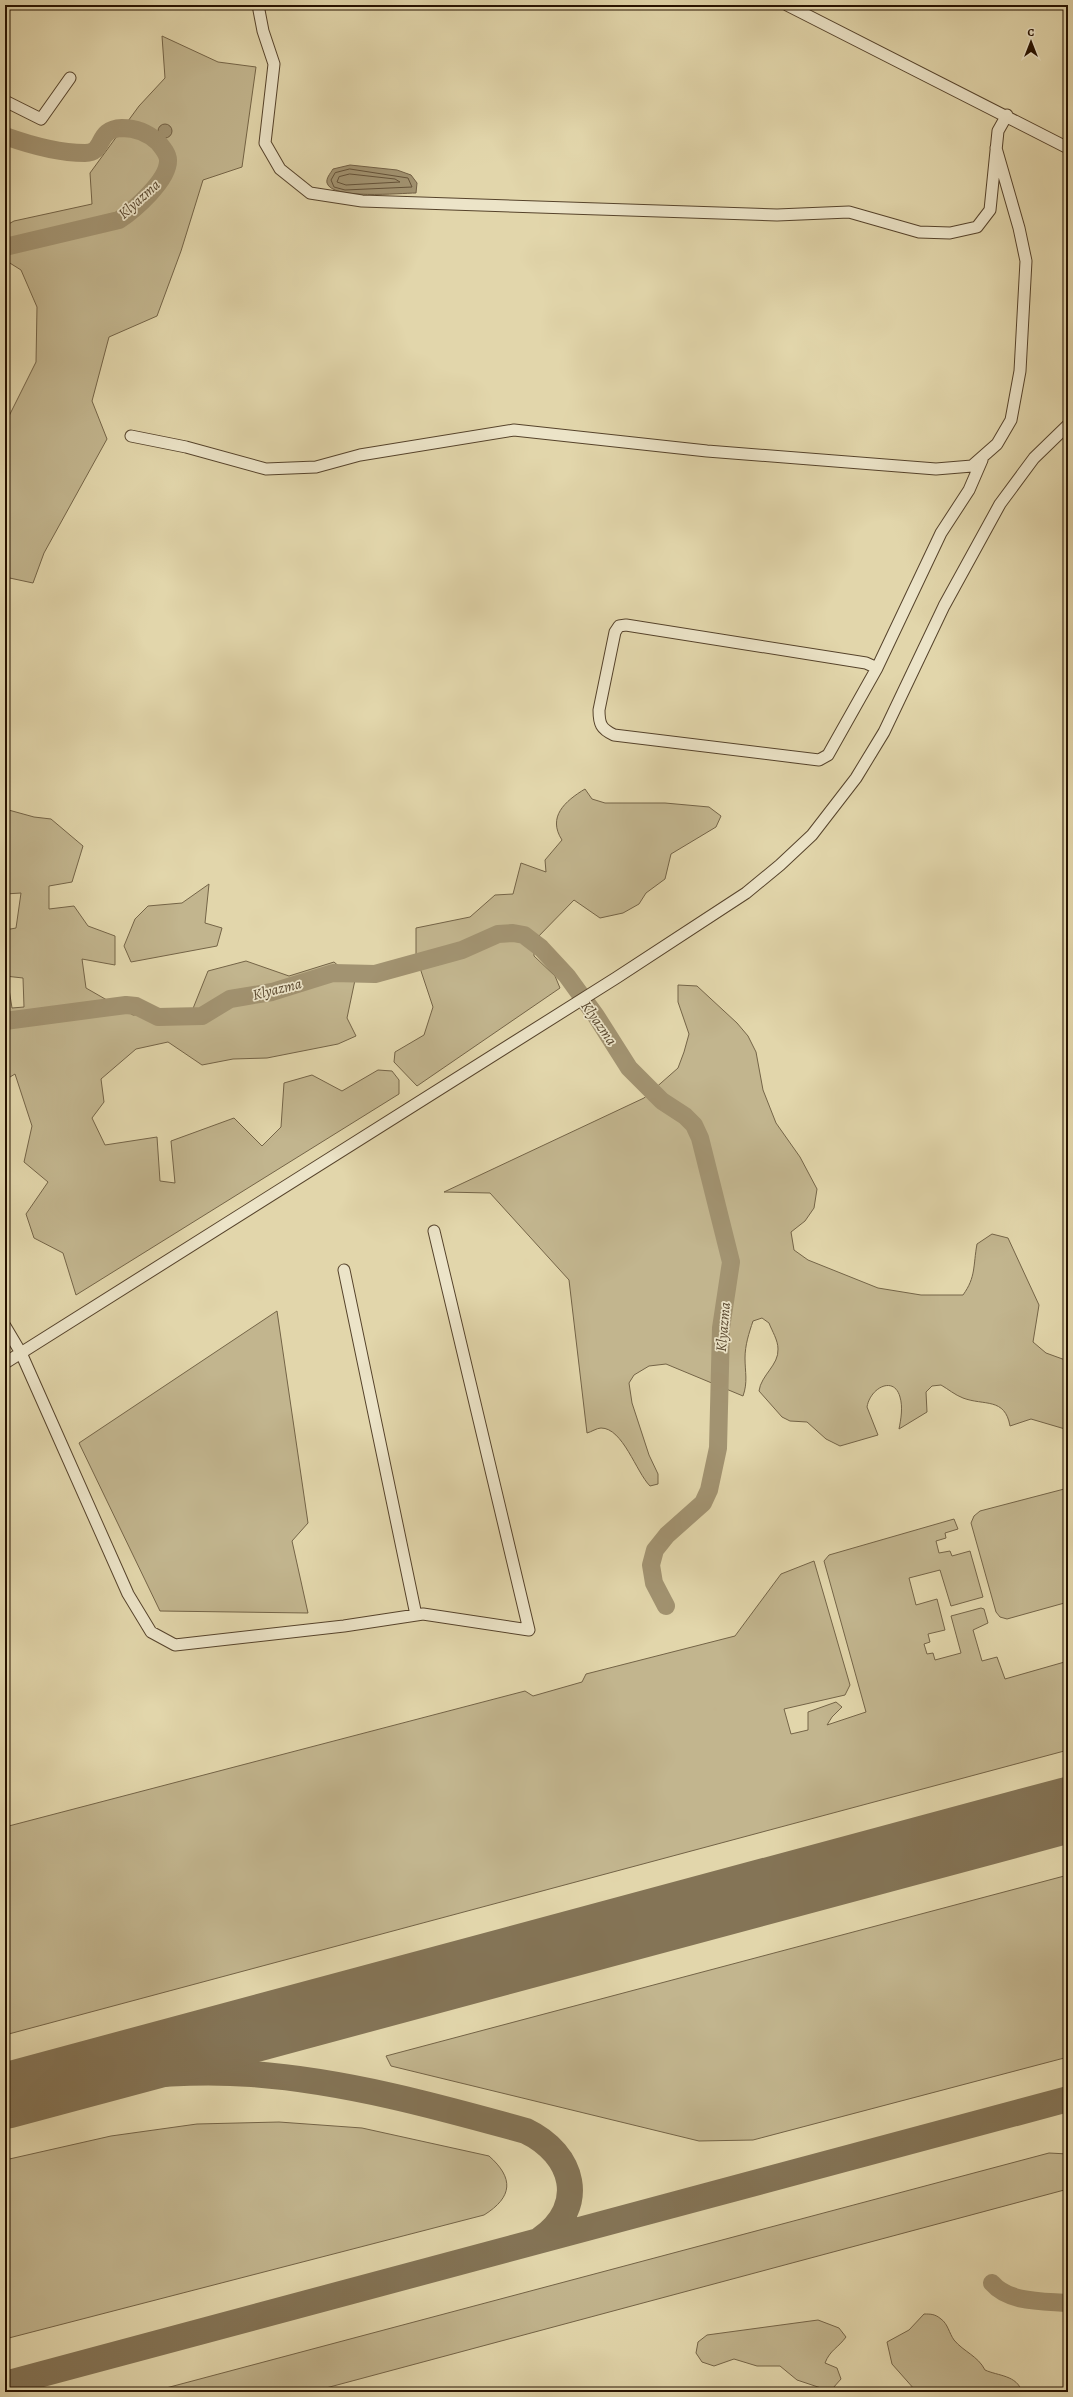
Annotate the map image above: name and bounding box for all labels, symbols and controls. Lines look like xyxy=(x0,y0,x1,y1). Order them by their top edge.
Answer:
north arrow xyxy=(1011,22,1051,62)
text: С xyxy=(1028,25,1035,40)
water label: Klyazma xyxy=(114,175,164,223)
water label: Klyazma xyxy=(250,973,304,1005)
water label: Klyazma xyxy=(576,997,622,1049)
water label: Klyazma xyxy=(711,1301,735,1353)

